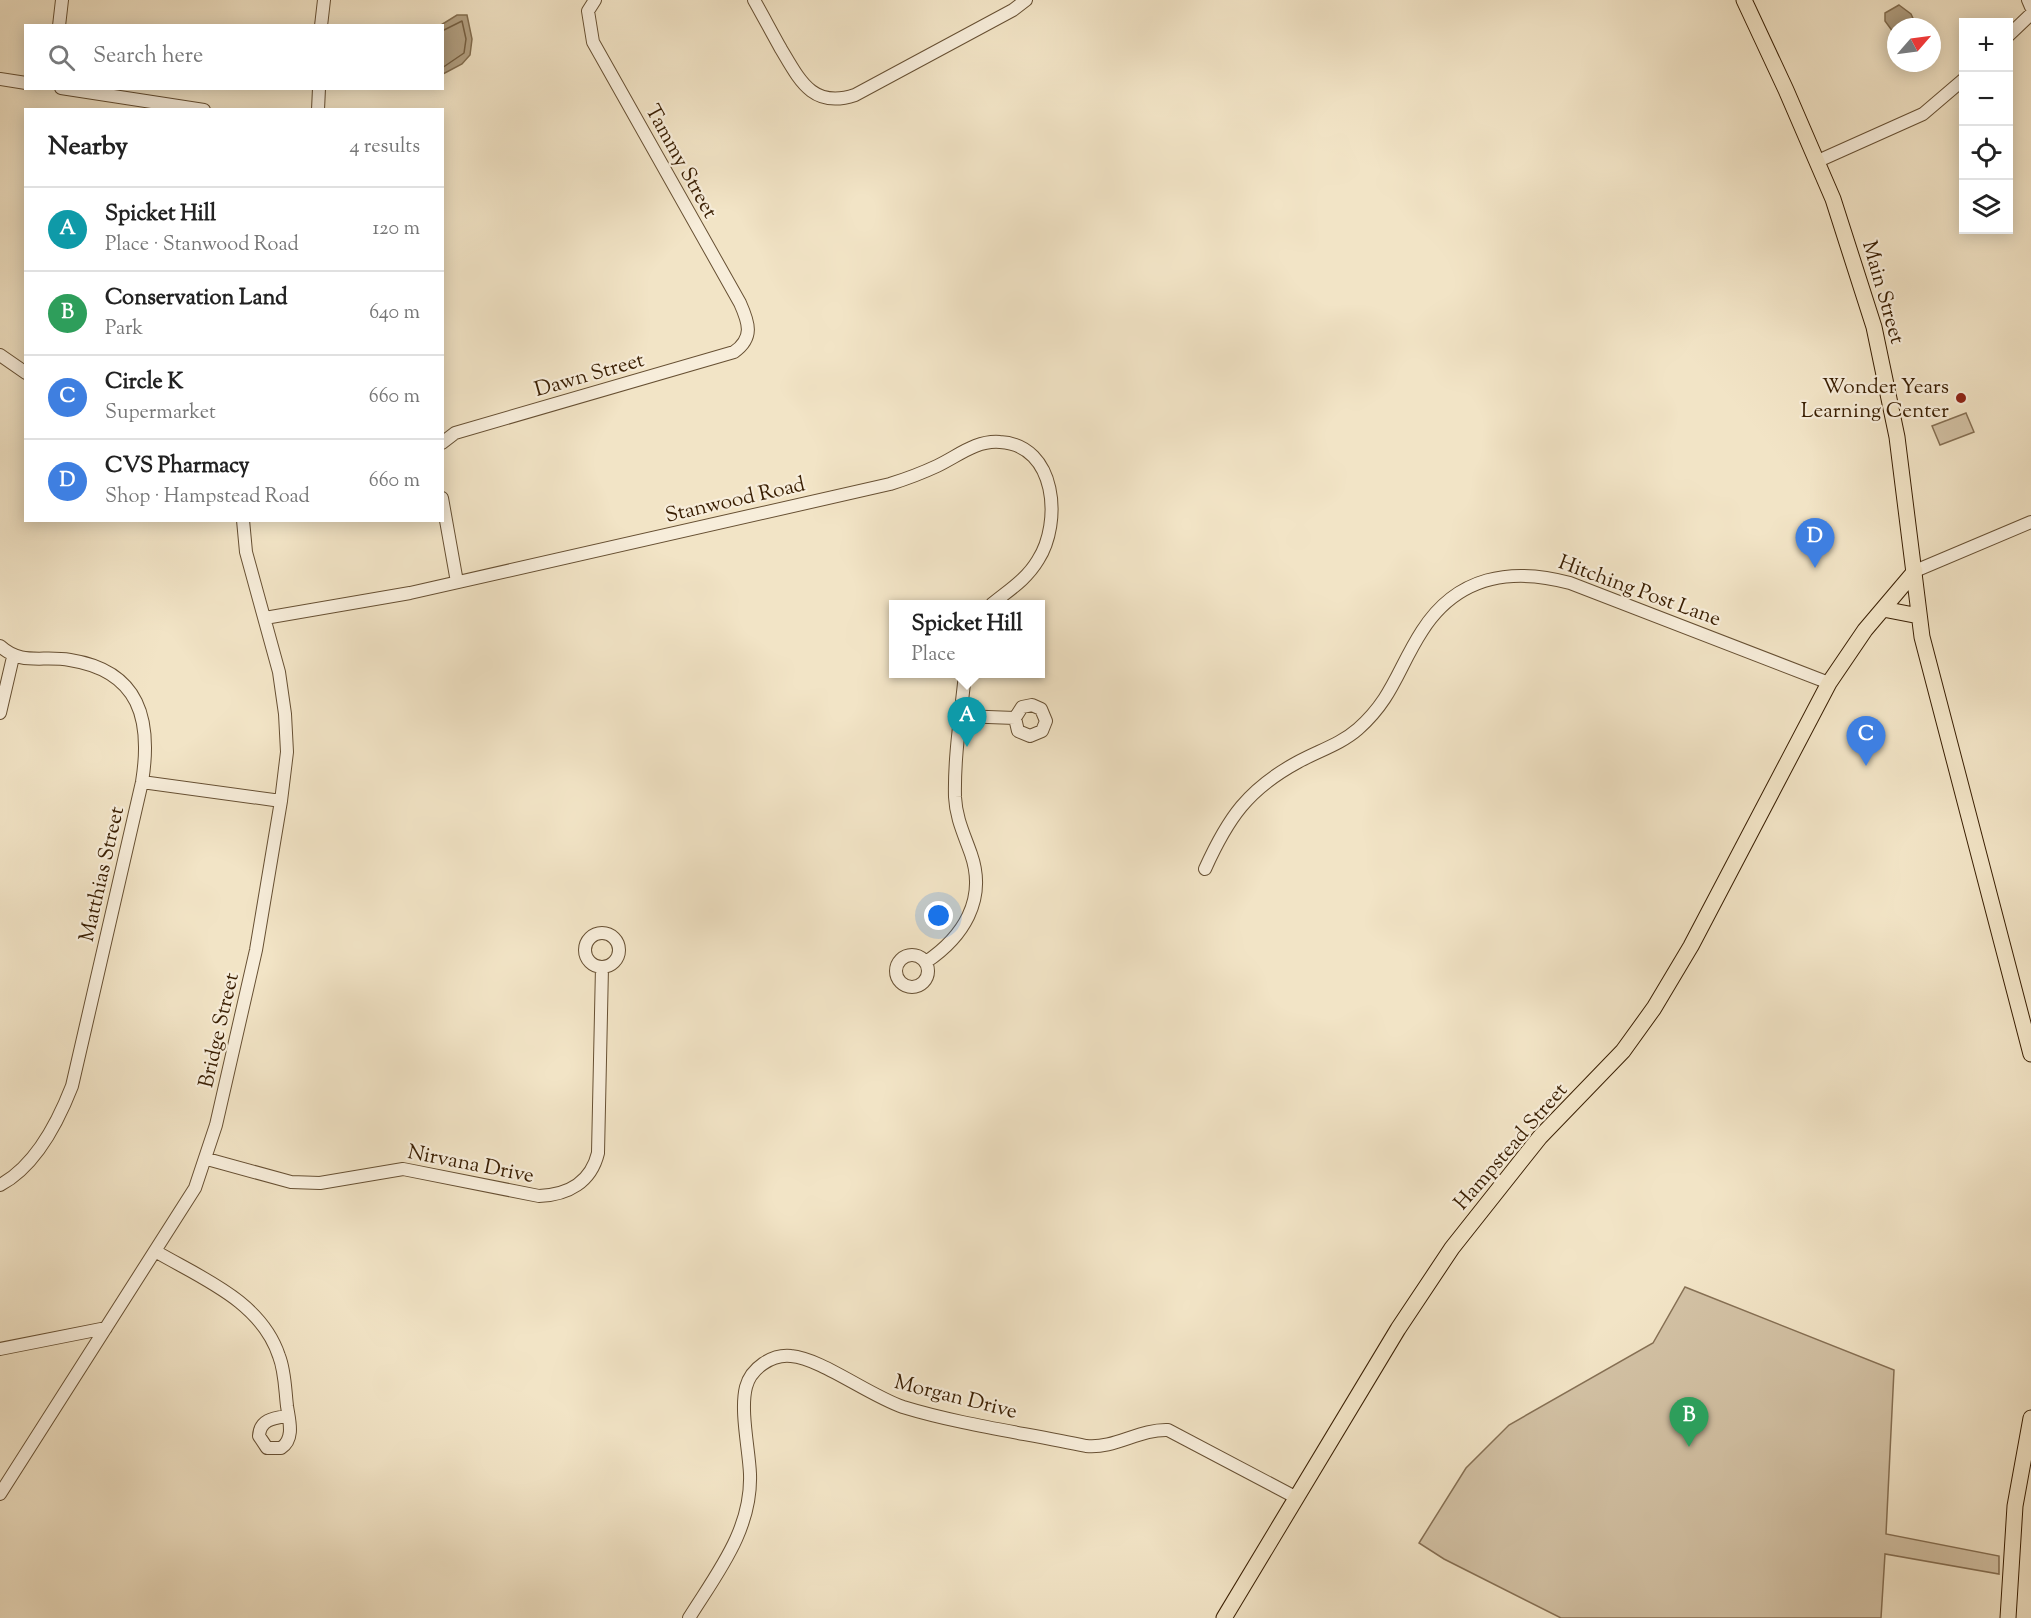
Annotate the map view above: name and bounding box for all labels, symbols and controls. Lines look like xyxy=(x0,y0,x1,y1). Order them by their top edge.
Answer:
north arrow xyxy=(1887,18,1941,72)
map controls xyxy=(1959,18,2013,234)
button: + xyxy=(1959,18,2013,72)
search box xyxy=(24,24,444,90)
icon: search xyxy=(45,41,78,74)
text: Search here xyxy=(93,41,203,73)
button: − xyxy=(1959,72,2013,126)
street label: Tammy Street xyxy=(637,100,724,224)
button: locate xyxy=(1959,126,2013,180)
text: Nearby xyxy=(48,129,128,166)
text: 4 results xyxy=(349,133,420,162)
button: layers xyxy=(1959,180,2013,234)
text: Spicket Hill xyxy=(105,199,216,231)
text: A xyxy=(59,215,76,244)
text: 120 m xyxy=(372,215,420,244)
text: Place · Stanwood Road xyxy=(105,231,299,260)
street label: Main Street xyxy=(1853,237,1911,348)
text: Conservation Land xyxy=(105,283,288,315)
text: B xyxy=(61,299,74,328)
text: 640 m xyxy=(369,299,420,328)
text: Park xyxy=(105,315,143,344)
street label: Dawn Street xyxy=(531,346,648,406)
text: Circle K xyxy=(105,367,183,399)
place label: Wonder Years Learning Center xyxy=(1801,373,1949,427)
text: C xyxy=(59,383,76,412)
text: 660 m xyxy=(369,383,420,412)
marker: Wonder Years Learning Center xyxy=(1954,391,1968,405)
text: Supermarket xyxy=(105,399,216,428)
text: CVS Pharmacy xyxy=(105,451,249,483)
text: D xyxy=(60,467,75,496)
text: 660 m xyxy=(369,467,420,496)
street label: Stanwood Road xyxy=(662,470,809,532)
text: Shop · Hampstead Road xyxy=(105,483,310,512)
pin: D xyxy=(1796,518,1834,568)
street label: Hitching Post Lane xyxy=(1554,549,1725,635)
popup xyxy=(889,600,1045,678)
text: Spicket Hill xyxy=(911,609,1023,641)
text: Place xyxy=(911,641,956,670)
pin: A xyxy=(948,698,986,747)
pin: C xyxy=(1846,716,1886,766)
street label: Matthias Street xyxy=(73,804,133,945)
your location xyxy=(924,901,953,930)
street label: Bridge Street xyxy=(192,970,248,1091)
street label: Hampstead Street xyxy=(1448,1077,1575,1218)
street label: Nirvana Drive xyxy=(405,1138,536,1192)
street label: Morgan Drive xyxy=(891,1368,1020,1428)
pin: B xyxy=(1670,1398,1708,1447)

